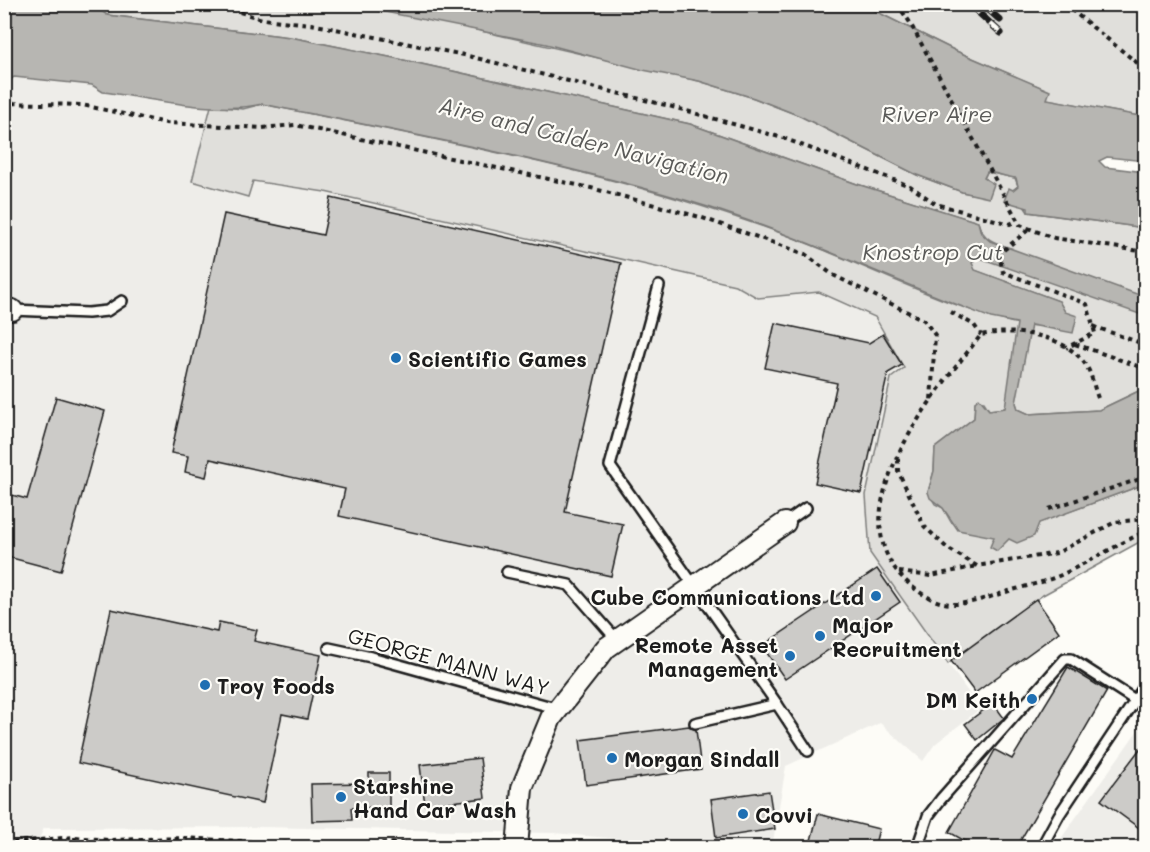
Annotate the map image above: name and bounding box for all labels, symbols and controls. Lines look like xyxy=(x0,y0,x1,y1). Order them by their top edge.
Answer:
water label: Aire and Calder Navigation xyxy=(436,90,732,190)
water label: River Aire xyxy=(882,99,992,128)
water label: Knostrop Cut xyxy=(862,237,1004,266)
place label: Scientific Games xyxy=(408,345,587,372)
marker: Scientific Games xyxy=(389,351,403,365)
place label: Cube Communications Ltd xyxy=(590,583,864,610)
marker: Cube Communications Ltd xyxy=(869,589,883,603)
place label: Major Recruitment xyxy=(832,611,962,662)
street label: GEORGE MANN WAY xyxy=(345,621,553,701)
marker: Major Recruitment xyxy=(813,629,827,643)
place label: Remote Asset Management xyxy=(634,631,778,682)
marker: Remote Asset Management xyxy=(783,649,797,663)
place label: Troy Foods xyxy=(217,672,335,700)
marker: Troy Foods xyxy=(198,678,212,692)
place label: DM Keith xyxy=(925,686,1020,713)
marker: DM Keith xyxy=(1025,692,1039,706)
place label: Morgan Sindall xyxy=(624,745,780,772)
marker: Morgan Sindall xyxy=(605,751,619,765)
place label: Starshine Hand Car Wash xyxy=(353,772,516,823)
marker: Starshine Hand Car Wash xyxy=(334,790,348,804)
place label: Covvi xyxy=(755,801,813,828)
marker: Covvi xyxy=(736,807,750,821)

